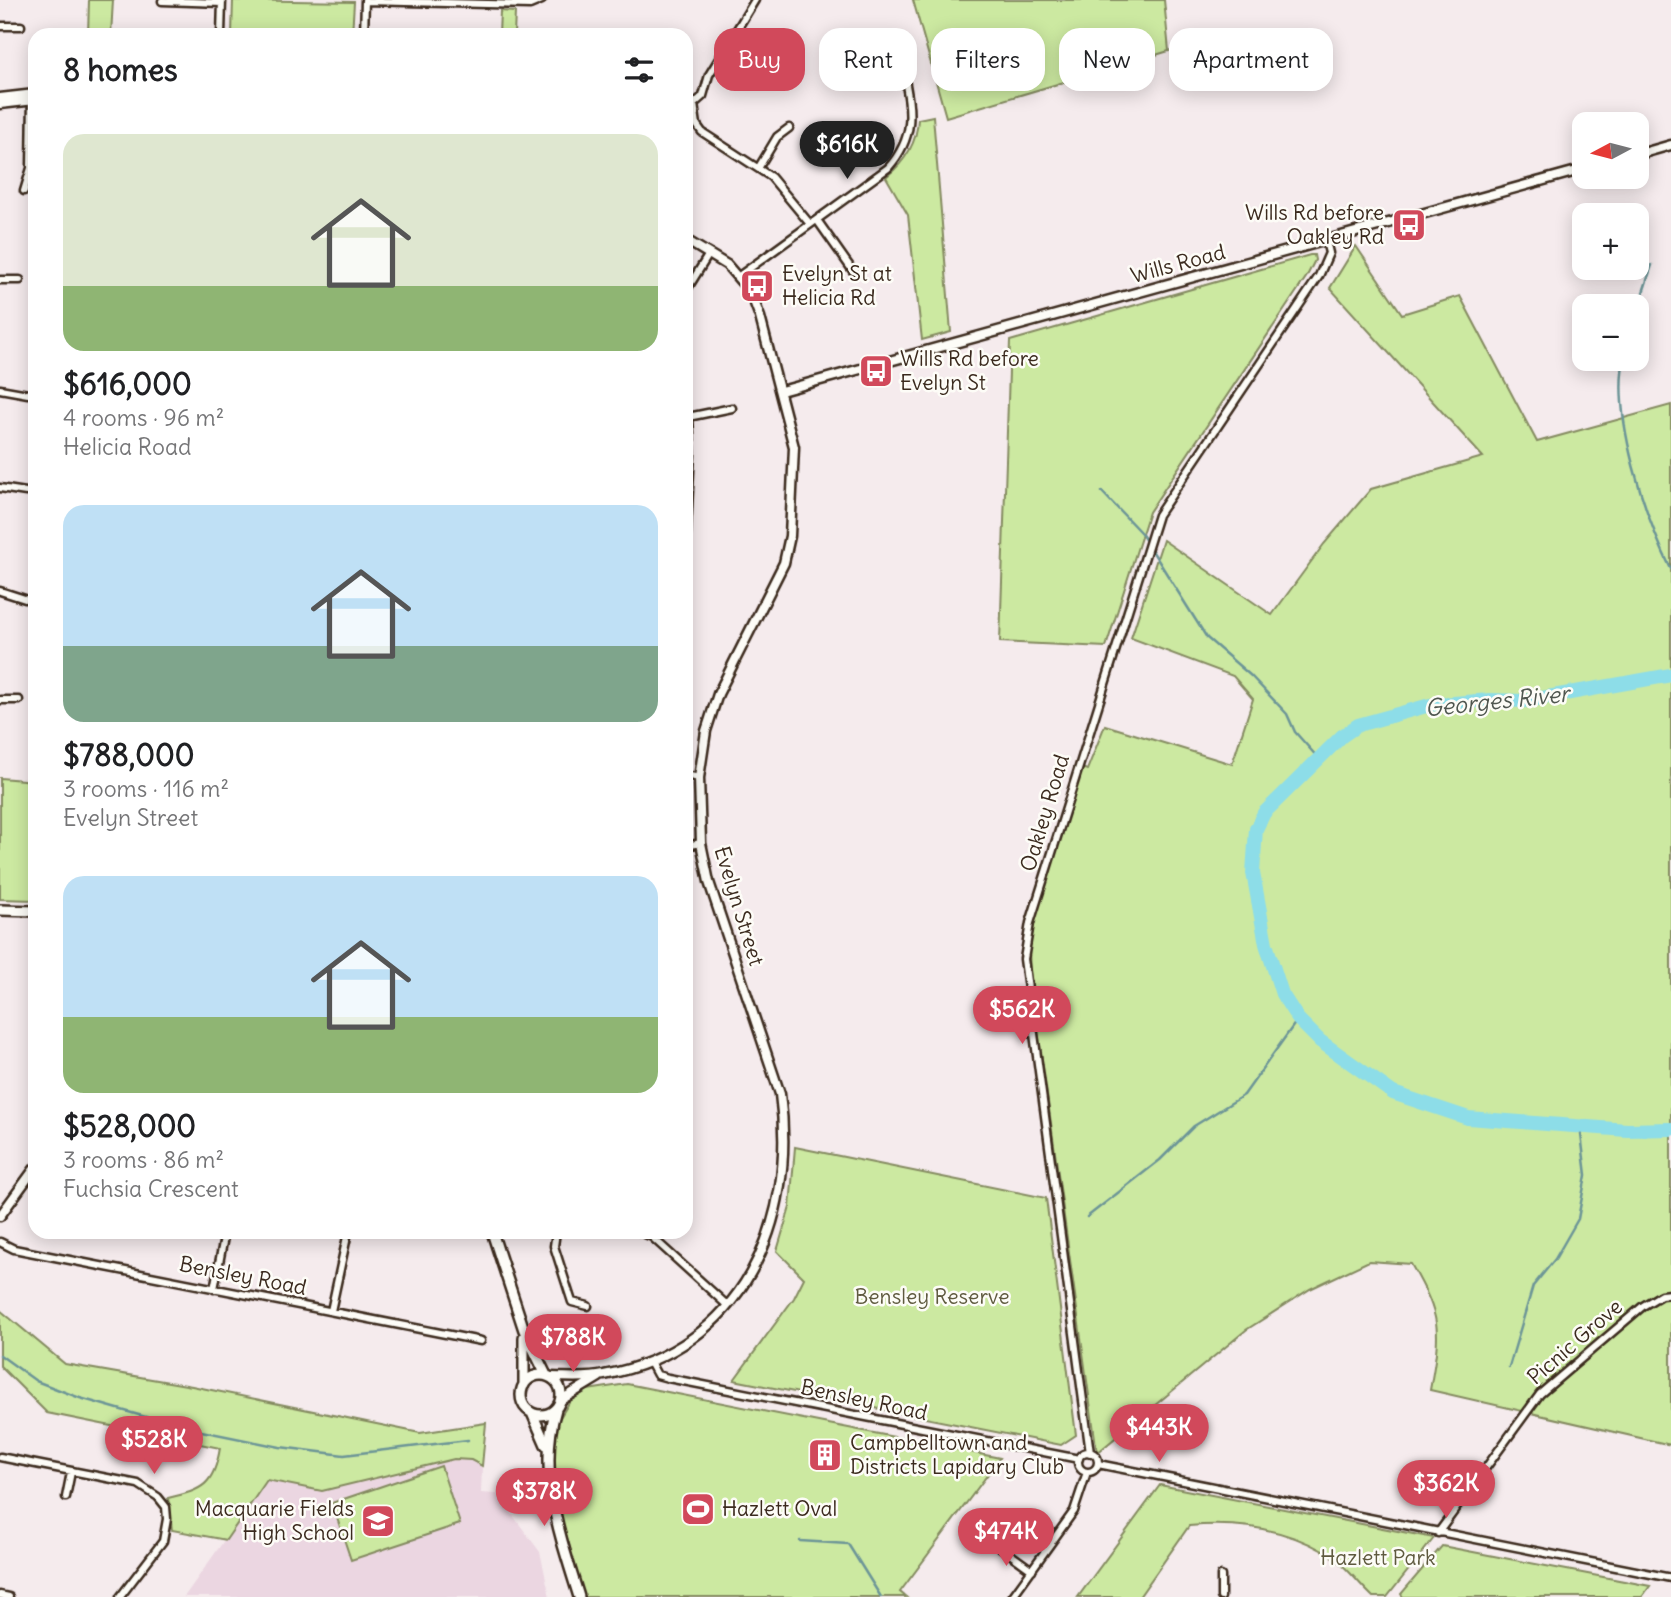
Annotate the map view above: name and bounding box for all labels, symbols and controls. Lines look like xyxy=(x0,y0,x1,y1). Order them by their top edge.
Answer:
chip: Buy xyxy=(714,28,805,91)
chip: Rent xyxy=(819,28,917,91)
chip: Filters xyxy=(931,28,1045,91)
chip: New xyxy=(1059,28,1155,91)
chip: Apartment xyxy=(1169,28,1333,91)
text: 8 homes xyxy=(63,51,178,89)
icon: filters xyxy=(620,51,658,89)
north arrow xyxy=(1572,112,1648,189)
map controls xyxy=(1572,112,1649,371)
pin: $616K xyxy=(798,122,896,181)
text: $616K xyxy=(816,129,878,158)
icon: home xyxy=(298,180,424,306)
place label: Wills Rd before Oakley Rd xyxy=(1245,199,1384,250)
button: + xyxy=(1572,203,1649,280)
bus stop icon: Wills Rd before Oakley Rd xyxy=(1390,206,1428,244)
street label: Wills Road xyxy=(1128,238,1228,289)
place label: Evelyn St at Helicia Rd xyxy=(782,260,892,311)
bus stop icon: Evelyn St at Helicia Rd xyxy=(738,267,776,305)
button: − xyxy=(1572,294,1649,371)
place label: Wills Rd before Evelyn St xyxy=(900,345,1039,396)
bus stop icon: Wills Rd before Evelyn St xyxy=(857,352,895,390)
text: $616,000 xyxy=(63,365,192,403)
text: 4 rooms · 96 m² xyxy=(63,403,224,432)
text: Helicia Road xyxy=(63,432,191,461)
icon: home xyxy=(298,551,424,677)
water label: Georges River xyxy=(1423,678,1573,722)
text: $788,000 xyxy=(63,736,194,774)
street label: Oakley Road xyxy=(1014,751,1075,875)
text: 3 rooms · 116 m² xyxy=(63,774,229,803)
text: Evelyn Street xyxy=(63,803,198,832)
street label: Evelyn Street xyxy=(709,843,770,969)
icon: home xyxy=(298,922,424,1048)
pin: $562K xyxy=(973,986,1071,1046)
text: $562K xyxy=(989,994,1055,1023)
text: $528,000 xyxy=(63,1107,196,1145)
text: 3 rooms · 86 m² xyxy=(63,1145,224,1174)
text: Fuchsia Crescent xyxy=(63,1174,239,1203)
street label: Bensley Road xyxy=(177,1250,309,1301)
park label: Bensley Reserve xyxy=(855,1283,1009,1310)
street label: Picnic Grove xyxy=(1522,1293,1628,1390)
pin: $788K xyxy=(524,1314,622,1374)
text: $788K xyxy=(541,1322,605,1351)
street label: Bensley Road xyxy=(798,1373,930,1426)
pin: $443K xyxy=(1110,1404,1208,1464)
text: $443K xyxy=(1126,1412,1192,1441)
pin: $528K xyxy=(105,1416,203,1476)
text: $528K xyxy=(121,1424,187,1453)
place label: Campbelltown and Districts Lapidary Club xyxy=(850,1429,1064,1480)
building icon: Campbelltown and Districts Lapidary Club xyxy=(806,1436,844,1474)
pin: $362K xyxy=(1397,1460,1495,1520)
pin: $378K xyxy=(495,1468,593,1528)
text: $362K xyxy=(1413,1468,1479,1497)
text: $378K xyxy=(512,1476,576,1505)
sports icon: Hazlett Oval xyxy=(679,1490,717,1528)
place label: Macquarie Fields High School xyxy=(195,1495,354,1546)
place label: Hazlett Oval xyxy=(722,1495,837,1522)
school or university icon: Macquarie Fields High School xyxy=(359,1502,397,1540)
pin: $474K xyxy=(957,1508,1055,1568)
text: $474K xyxy=(974,1516,1038,1545)
park label: Hazlett Park xyxy=(1320,1544,1436,1571)

